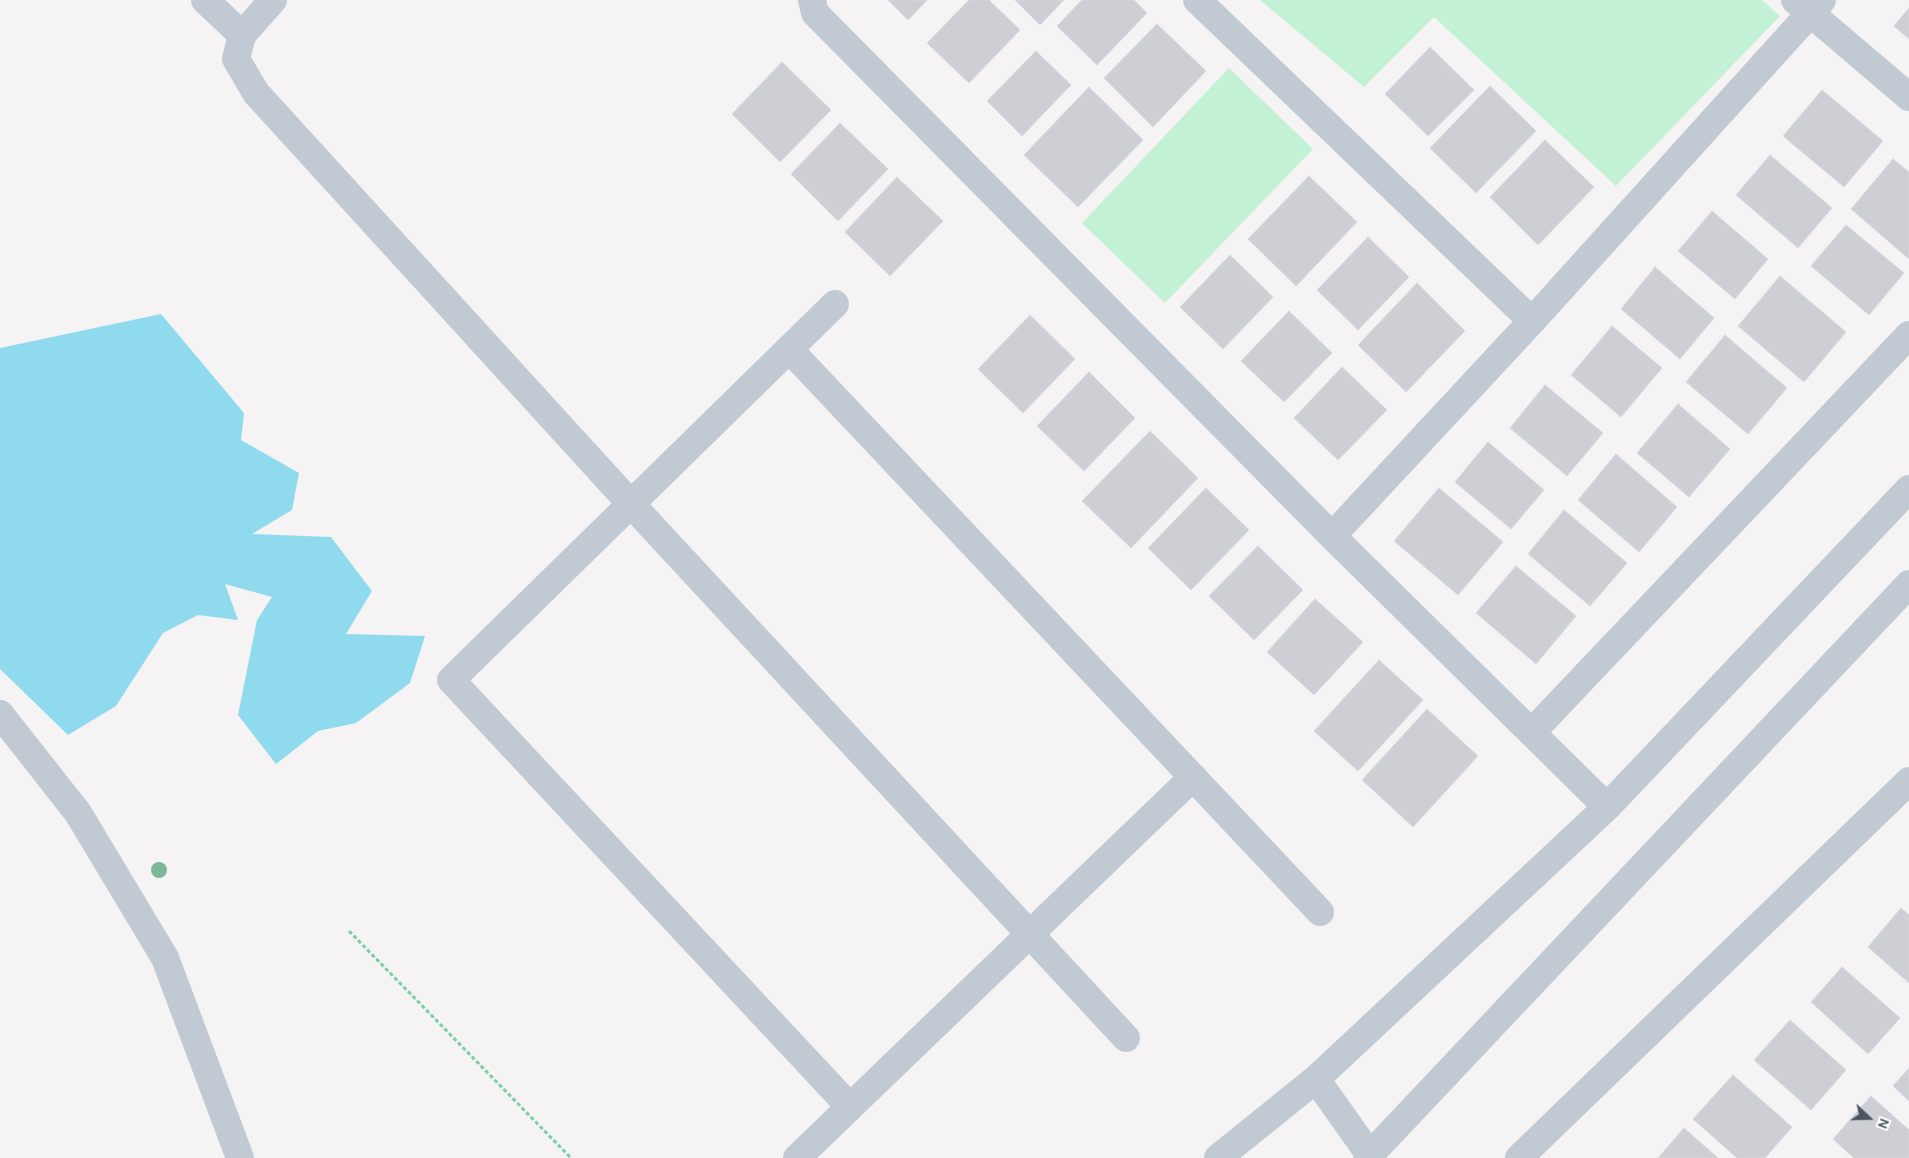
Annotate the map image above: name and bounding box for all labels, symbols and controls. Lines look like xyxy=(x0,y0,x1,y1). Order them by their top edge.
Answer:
north arrow xyxy=(1844,1093,1894,1143)
text: N xyxy=(1874,1116,1893,1131)

